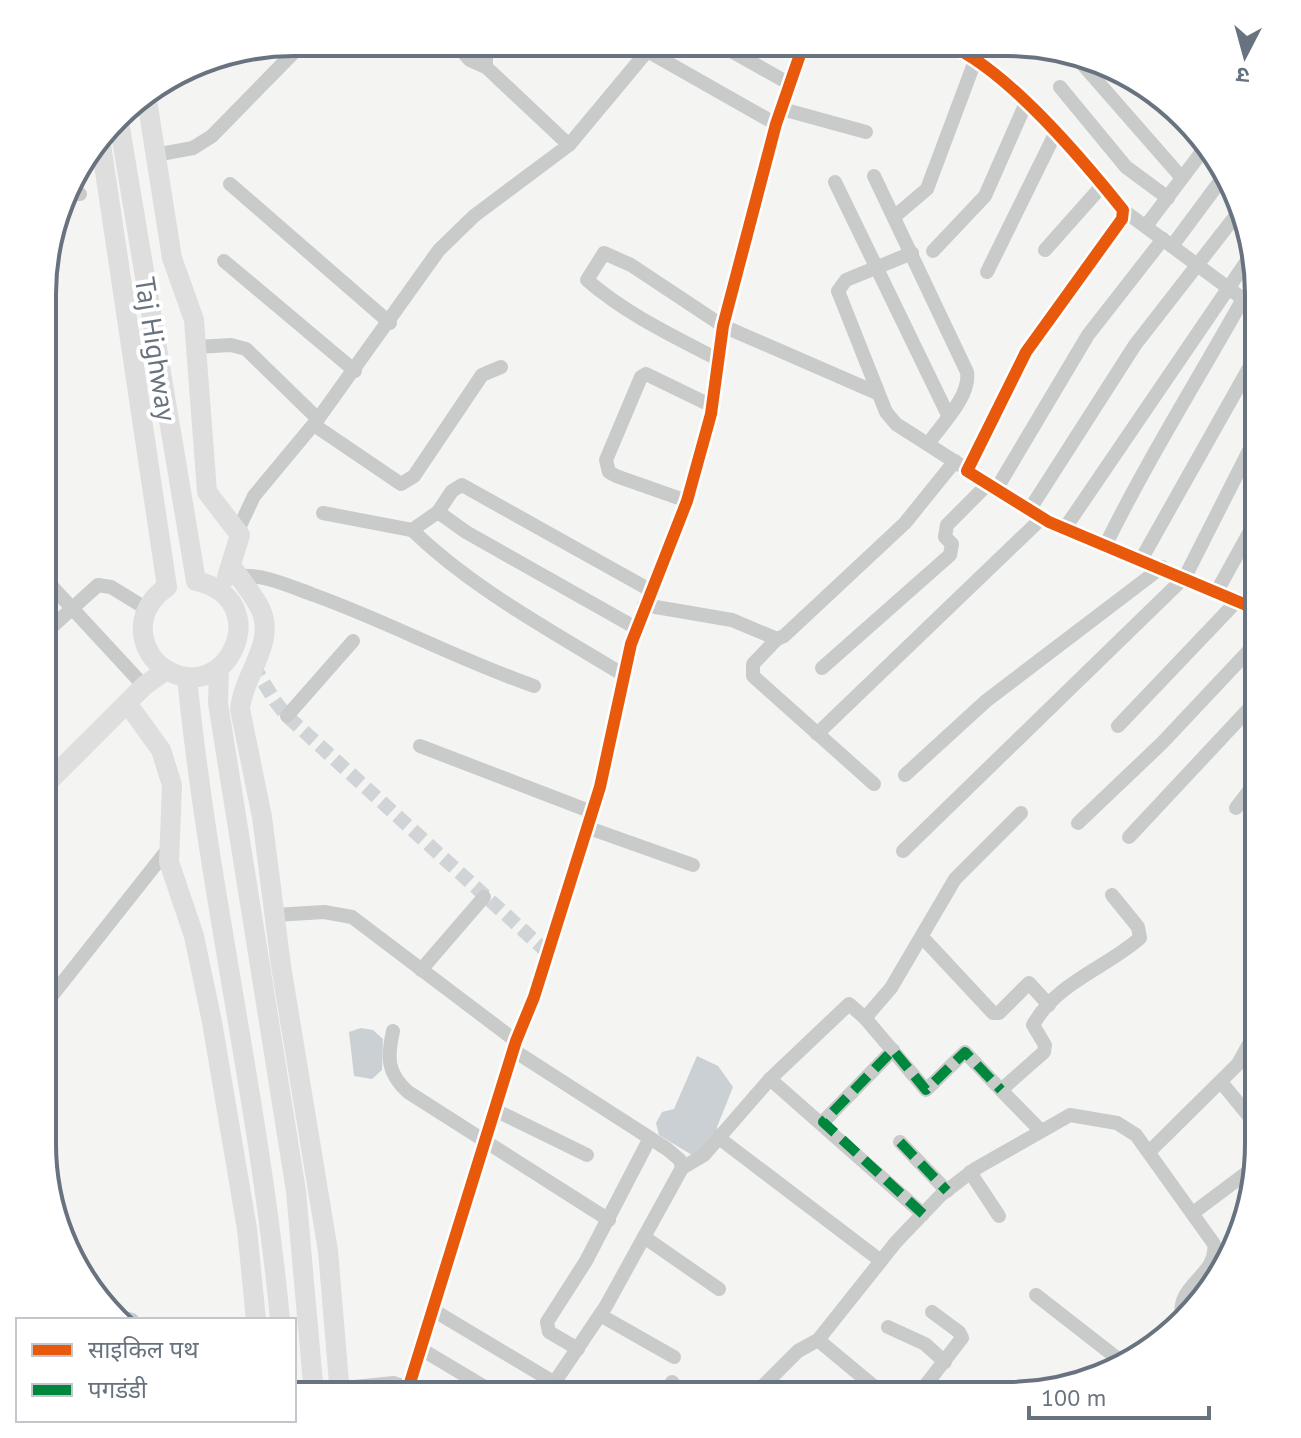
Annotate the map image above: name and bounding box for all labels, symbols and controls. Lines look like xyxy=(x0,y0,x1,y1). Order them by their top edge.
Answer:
north arrow xyxy=(1205,16,1285,96)
text: उ xyxy=(1234,61,1251,90)
street label: Taj Highway xyxy=(127,274,186,424)
legend xyxy=(16,1318,296,1422)
text: साइकिल पथ xyxy=(88,1334,199,1365)
scale bar xyxy=(1029,1370,1209,1420)
text: पगडंडी xyxy=(88,1374,148,1405)
text: 100 m xyxy=(1041,1382,1106,1413)

